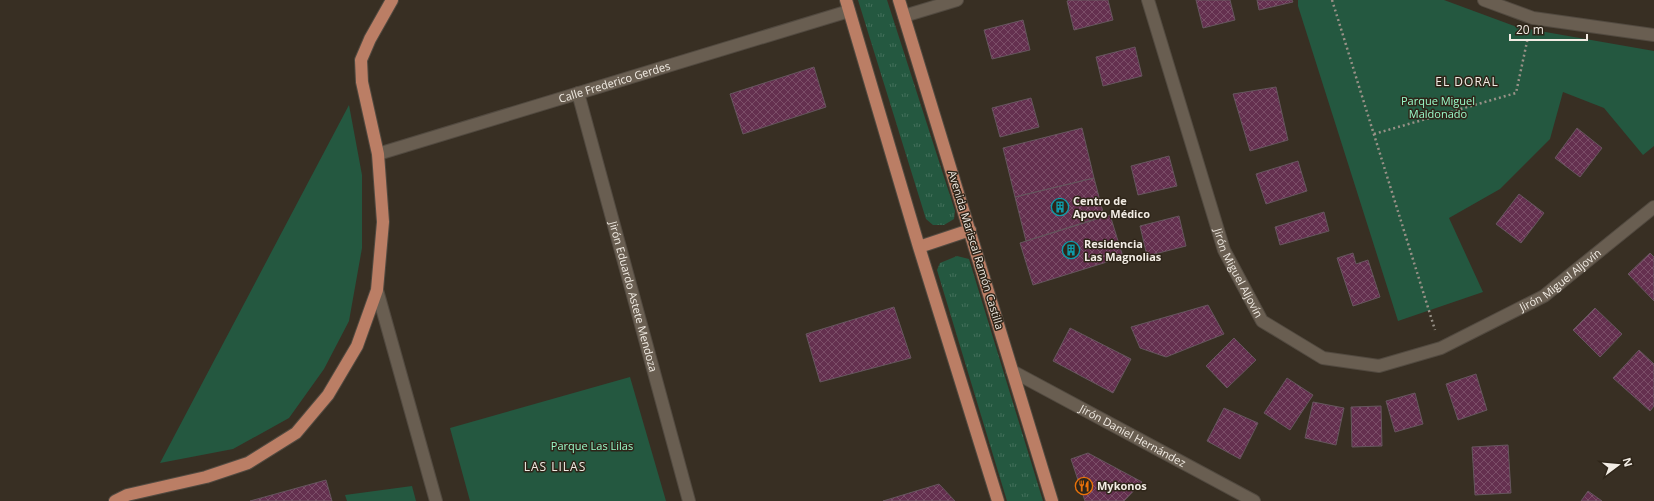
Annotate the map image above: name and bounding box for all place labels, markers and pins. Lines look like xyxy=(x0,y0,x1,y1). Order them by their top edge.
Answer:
place label: Centro de Apovo Médico xyxy=(1073,193,1150,221)
building icon: Centro de Apovo Médico xyxy=(1050,197,1070,217)
place label: Residencia Las Magnolias xyxy=(1084,236,1162,264)
building icon: Residencia Las Magnolias xyxy=(1061,240,1081,260)
restaurant icon: Mykonos xyxy=(1074,476,1094,496)
place label: Mykonos xyxy=(1097,478,1147,493)

